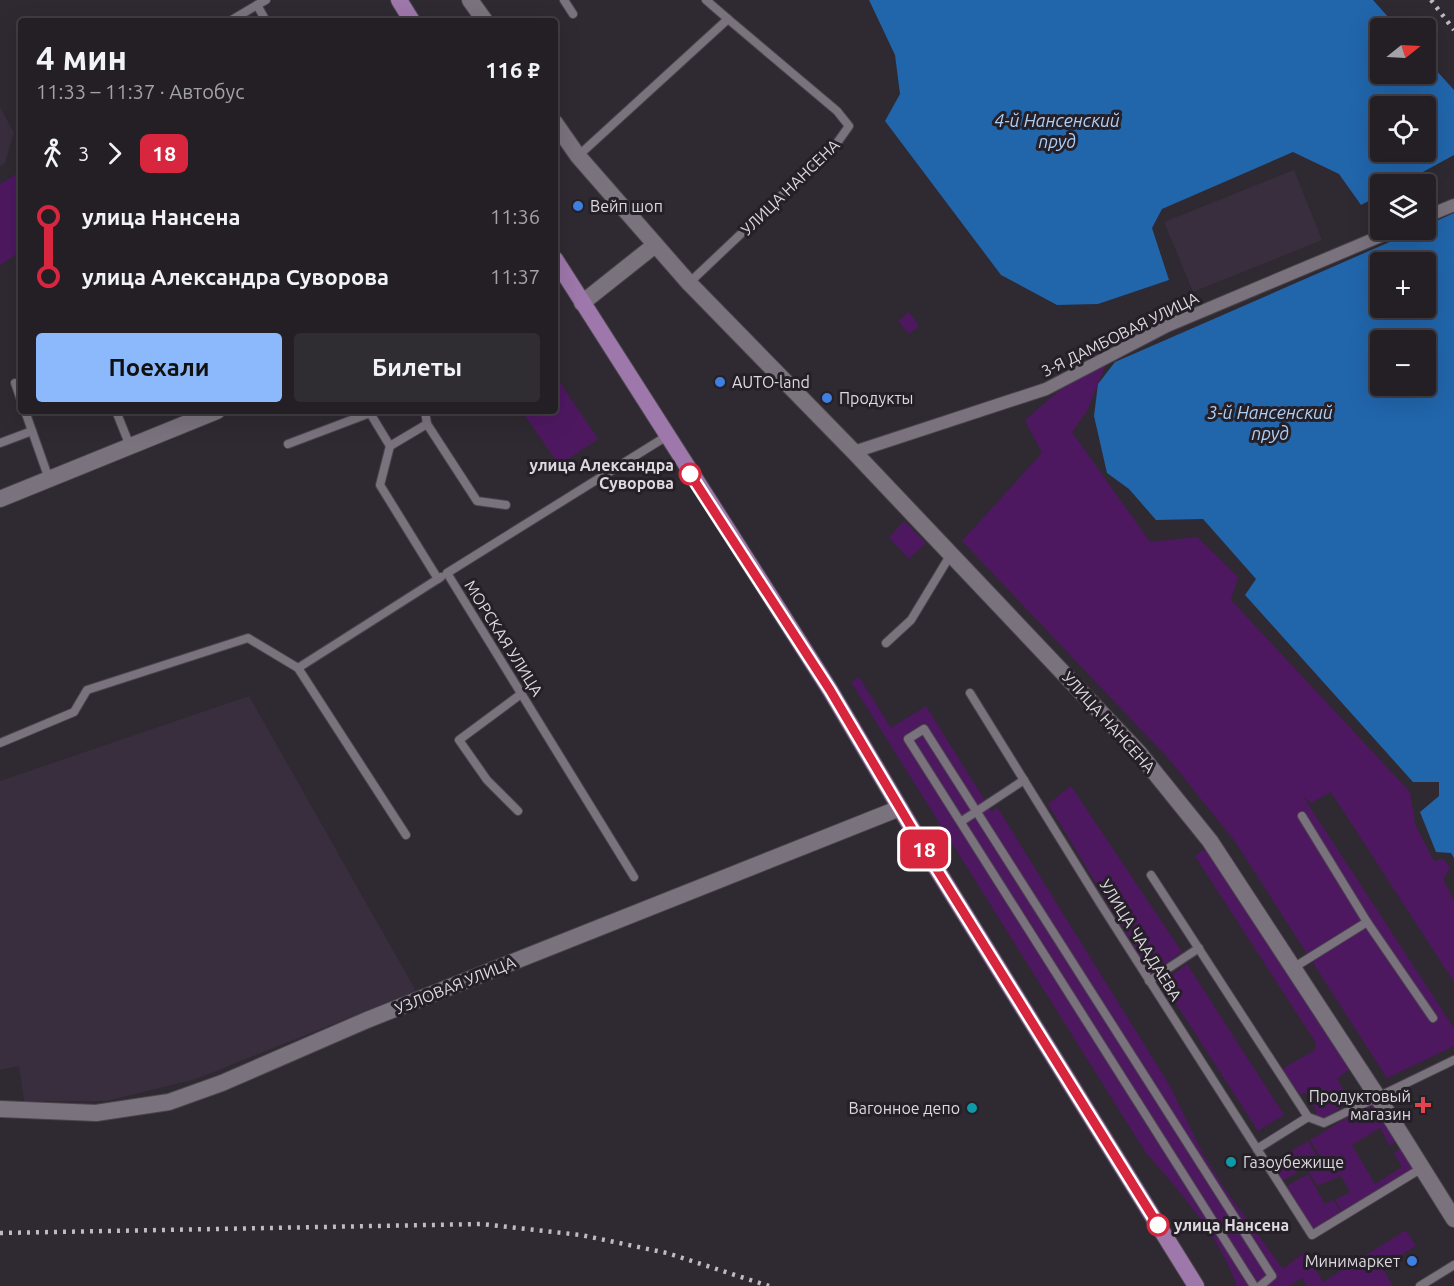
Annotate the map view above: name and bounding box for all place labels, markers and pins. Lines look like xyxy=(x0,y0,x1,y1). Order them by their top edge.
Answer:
place label: Вейп шоп xyxy=(590,197,663,215)
marker: Вейп шоп xyxy=(571,199,585,213)
place label: AUTO-land xyxy=(732,373,810,391)
marker: AUTO-land xyxy=(713,375,727,389)
place label: Продукты xyxy=(839,389,914,407)
marker: Продукты xyxy=(820,391,834,405)
place label: улица Александра Суворова xyxy=(530,456,674,492)
marker: улица Александра Суворова xyxy=(679,463,701,485)
place label: Продуктовый магазин xyxy=(1309,1087,1411,1123)
marker: Продуктовый магазин xyxy=(1416,1098,1430,1112)
place label: Вагонное депо xyxy=(849,1099,960,1117)
marker: Вагонное депо xyxy=(965,1101,979,1115)
place label: Газоубежище xyxy=(1243,1153,1344,1171)
marker: Газоубежище xyxy=(1224,1155,1238,1169)
marker: улица Нансена xyxy=(1147,1214,1169,1236)
place label: улица Нансена xyxy=(1174,1216,1289,1234)
place label: Минимаркет xyxy=(1305,1252,1400,1270)
marker: Минимаркет xyxy=(1405,1254,1419,1268)

